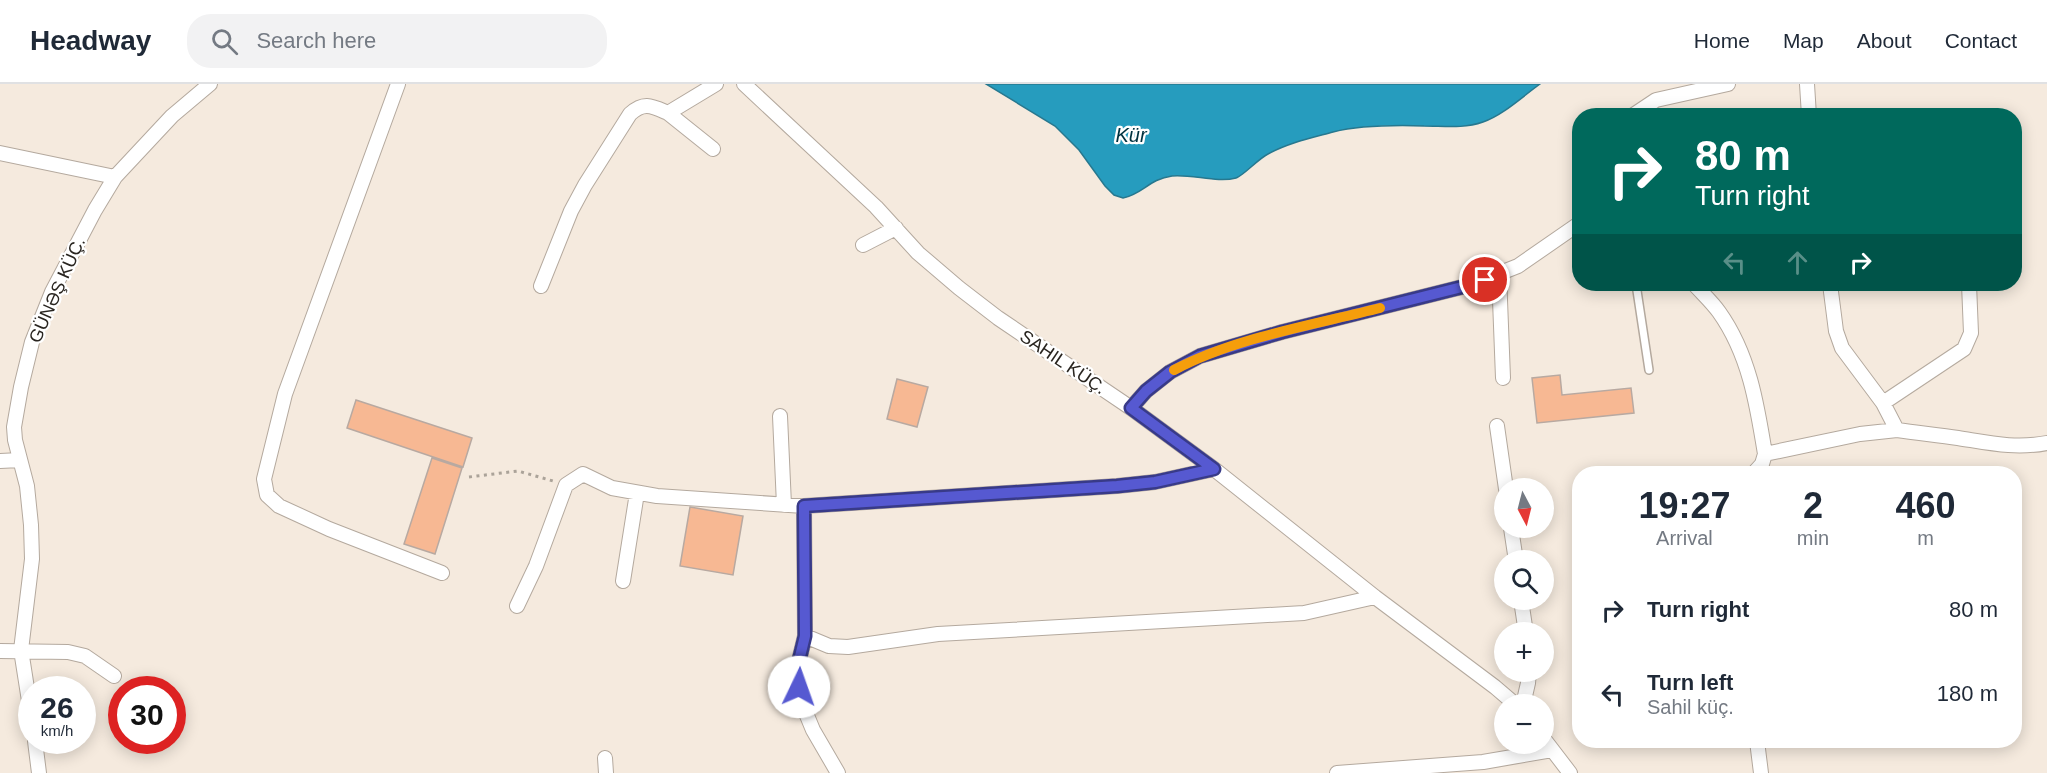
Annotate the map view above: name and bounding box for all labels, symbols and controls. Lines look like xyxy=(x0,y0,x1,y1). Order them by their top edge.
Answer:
search box xyxy=(187,14,607,68)
text: Headway xyxy=(30,25,151,56)
icon: search xyxy=(208,25,241,58)
text: Search here xyxy=(256,28,376,53)
text: Home xyxy=(1694,29,1750,52)
text: Map xyxy=(1783,29,1824,52)
text: About xyxy=(1857,29,1912,52)
text: Contact xyxy=(1945,29,2017,52)
water label: Kür xyxy=(1115,124,1148,146)
icon: right xyxy=(1596,132,1674,210)
text: 80 m xyxy=(1695,132,1791,179)
text: Turn right xyxy=(1695,181,1810,211)
street label: GÜNƏŞ KÜÇ. xyxy=(25,234,89,346)
icon: left xyxy=(1718,246,1751,279)
icon: ahead xyxy=(1781,246,1814,279)
icon: right xyxy=(1844,246,1877,279)
pin xyxy=(1459,254,1510,305)
icon: arrive xyxy=(1468,263,1501,296)
street label: SAHIL KÜÇ. xyxy=(1016,326,1110,398)
north arrow xyxy=(1494,478,1554,538)
map controls xyxy=(1494,478,1554,754)
text: 19:27 xyxy=(1638,485,1730,526)
text: 2 xyxy=(1803,485,1823,526)
text: 460 xyxy=(1895,485,1956,526)
text: Arrival xyxy=(1656,527,1713,549)
text: min xyxy=(1797,527,1829,549)
text: m xyxy=(1917,527,1934,549)
button: search xyxy=(1494,550,1554,610)
icon: right xyxy=(1596,594,1629,627)
text: Turn right xyxy=(1647,597,1749,622)
text: 80 m xyxy=(1949,597,1998,622)
button: + xyxy=(1494,622,1554,682)
position arrow xyxy=(767,655,831,719)
text: Turn left xyxy=(1647,670,1733,695)
speed limit sign: 30 xyxy=(108,676,186,754)
icon: left xyxy=(1596,678,1629,711)
text: 180 m xyxy=(1937,681,1998,706)
text: 26 xyxy=(40,691,74,724)
button: − xyxy=(1494,694,1554,754)
text: Sahil küç. xyxy=(1647,696,1734,718)
text: km/h xyxy=(41,722,73,739)

